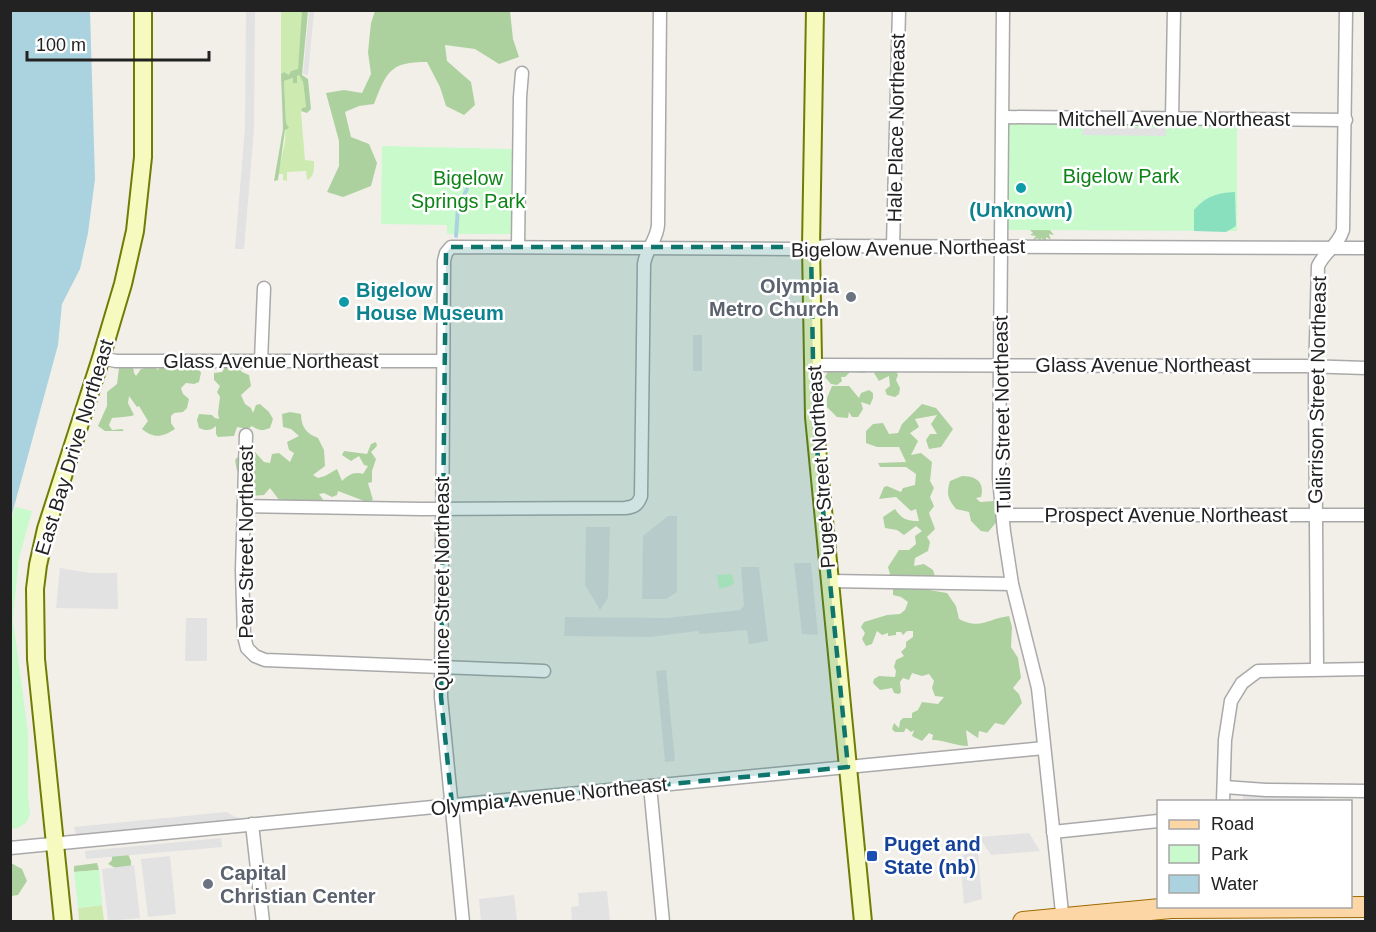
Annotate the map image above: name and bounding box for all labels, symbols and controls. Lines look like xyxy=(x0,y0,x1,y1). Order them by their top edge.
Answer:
scale bar xyxy=(27,24,208,62)
street label: Hale Place Northeast xyxy=(883,33,909,223)
text: 100 m xyxy=(36,35,86,55)
street label: Mitchell Avenue Northeast xyxy=(1058,108,1290,130)
park label: Bigelow Park xyxy=(1063,165,1180,187)
park label: Bigelow Springs Park xyxy=(411,167,526,212)
marker: (Unknown) xyxy=(1014,181,1028,195)
place label: (Unknown) xyxy=(969,199,1073,221)
street label: Bigelow Avenue Northeast xyxy=(791,235,1026,261)
place label: Olympia Metro Church xyxy=(709,275,840,320)
street label: Garrison Street Northeast xyxy=(1304,275,1330,504)
place label: Bigelow House Museum xyxy=(356,279,504,324)
marker: Olympia Metro Church xyxy=(844,290,858,304)
marker: Bigelow House Museum xyxy=(337,295,351,309)
street label: Tullis Street Northeast xyxy=(989,315,1015,513)
street label: East Bay Drive Northeast xyxy=(31,336,117,558)
street label: Glass Avenue Northeast xyxy=(163,350,379,372)
street label: Glass Avenue Northeast xyxy=(1035,354,1251,376)
street label: Puget Street Northeast xyxy=(803,364,839,569)
street label: Pear Street Northeast xyxy=(235,445,257,639)
street label: Quince Street Northeast xyxy=(431,476,453,691)
street label: Prospect Avenue Northeast xyxy=(1044,504,1288,526)
street label: Olympia Avenue Northeast xyxy=(430,773,669,819)
legend xyxy=(1157,800,1352,908)
text: Road xyxy=(1211,814,1254,834)
place label: Puget and State (nb) xyxy=(884,833,981,878)
text: Park xyxy=(1211,844,1249,864)
marker: Puget and State (nb) xyxy=(865,849,879,863)
place label: Capital Christian Center xyxy=(220,862,376,907)
text: Water xyxy=(1211,874,1258,894)
marker: Capital Christian Center xyxy=(201,877,215,891)

